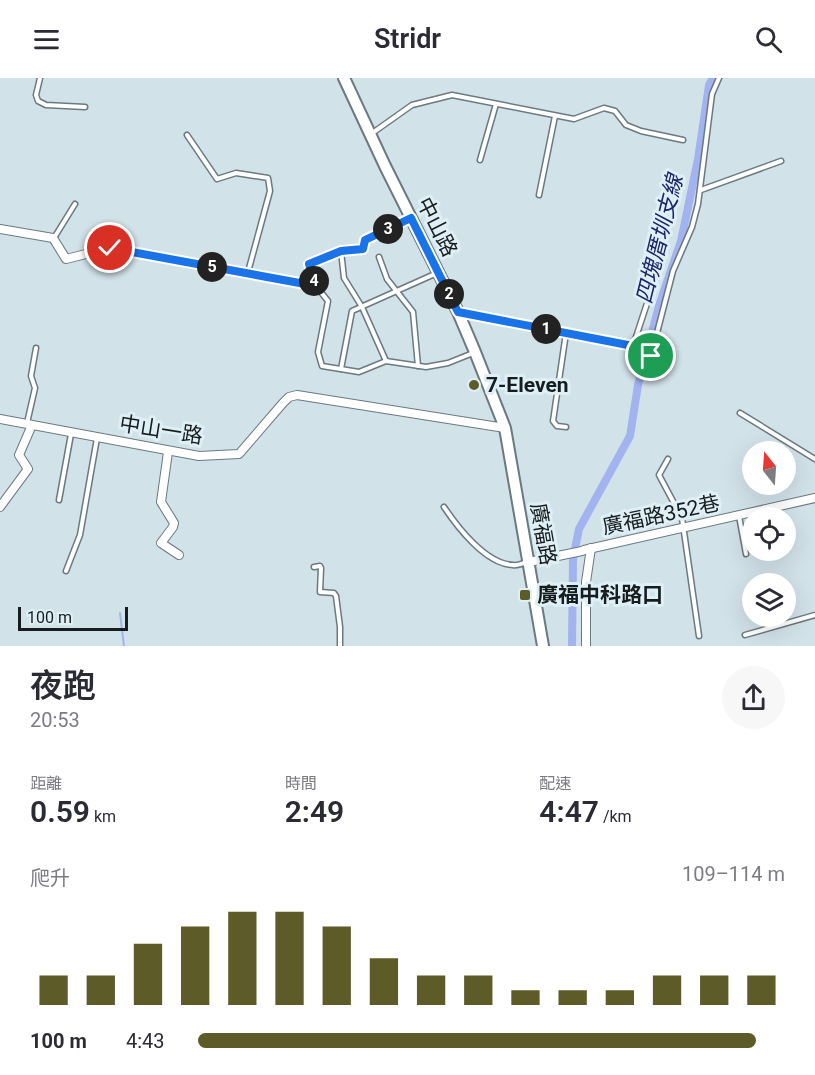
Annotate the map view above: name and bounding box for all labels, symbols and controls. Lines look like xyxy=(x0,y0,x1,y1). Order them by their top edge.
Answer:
icon: menu xyxy=(30,23,63,56)
text: Stridr xyxy=(374,23,441,55)
icon: search xyxy=(752,23,785,56)
water label: 四塊厝圳支線 xyxy=(631,169,688,306)
street label: 中山路 xyxy=(412,193,462,261)
pin: 3 xyxy=(373,214,403,244)
text: 3 xyxy=(383,219,393,238)
pin xyxy=(84,222,135,273)
icon: check xyxy=(93,231,126,264)
pin: 5 xyxy=(197,252,227,282)
text: 5 xyxy=(207,257,217,276)
pin: 4 xyxy=(299,266,329,296)
text: 4 xyxy=(309,271,319,290)
pin: 2 xyxy=(434,279,464,309)
text: 2 xyxy=(444,284,454,303)
pin: 1 xyxy=(531,314,561,344)
text: 1 xyxy=(541,319,551,338)
pin xyxy=(625,330,676,381)
icon: arrive xyxy=(634,339,667,372)
place label: 7-Eleven xyxy=(486,373,569,397)
marker: 7-Eleven xyxy=(467,378,481,392)
street label: 中山一路 xyxy=(118,412,204,448)
north arrow xyxy=(742,441,796,495)
map controls xyxy=(742,441,796,627)
street label: 廣福路352巷 xyxy=(600,491,722,539)
street label: 廣福路 xyxy=(526,501,560,567)
button: locate xyxy=(742,507,796,561)
button: layers xyxy=(742,573,796,627)
place label: 廣福中科路口 xyxy=(537,583,663,607)
marker: 廣福中科路口 xyxy=(518,588,532,602)
scale bar xyxy=(18,604,128,632)
text: 100 m xyxy=(27,608,72,627)
text: 夜跑 xyxy=(30,666,96,705)
button: share xyxy=(722,666,785,729)
text: 20:53 xyxy=(30,708,80,732)
text: 距離 xyxy=(30,774,62,793)
text: 時間 xyxy=(285,774,317,793)
text: 配速 xyxy=(539,774,571,793)
text: 0.59 xyxy=(30,794,90,829)
text: 2:49 xyxy=(285,794,344,829)
text: 4:47 xyxy=(539,794,599,829)
text: km xyxy=(90,807,116,826)
text: /km xyxy=(599,807,632,826)
text: 109–114 m xyxy=(682,862,785,886)
text: 爬升 xyxy=(30,866,70,890)
text: 100 m xyxy=(30,1029,87,1053)
text: 4:43 xyxy=(126,1029,165,1053)

